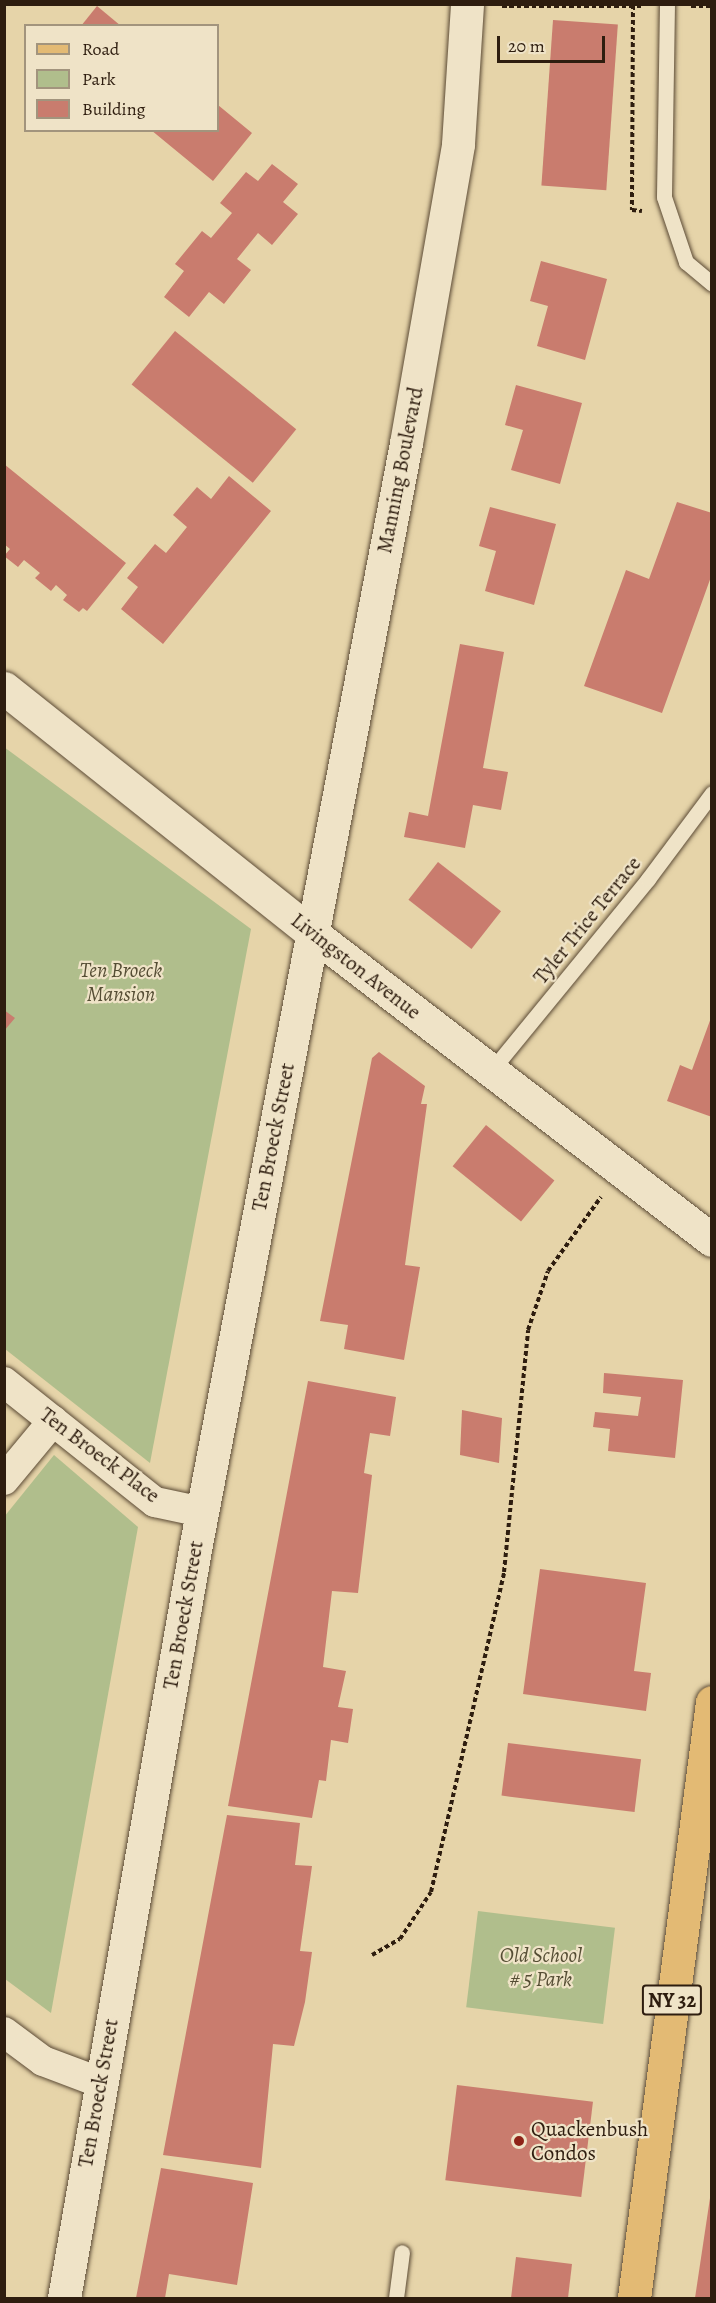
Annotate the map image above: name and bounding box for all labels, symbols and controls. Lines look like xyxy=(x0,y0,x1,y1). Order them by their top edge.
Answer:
legend xyxy=(24,24,219,132)
scale bar xyxy=(500,24,608,62)
text: 20 m xyxy=(508,34,545,58)
text: Road xyxy=(82,37,119,61)
text: Park xyxy=(82,67,116,91)
text: Building xyxy=(82,97,146,121)
street label: Manning Boulevard xyxy=(372,385,428,555)
street label: Tyler Trice Terrace xyxy=(528,851,646,989)
street label: Livingston Avenue xyxy=(286,907,426,1025)
park label: Ten Broeck Mansion xyxy=(80,957,162,1007)
street label: Ten Broeck Street xyxy=(246,1061,300,1213)
street label: Ten Broeck Place xyxy=(35,1402,165,1508)
street label: Ten Broeck Street xyxy=(158,1539,208,1691)
park label: Old School # 5 Park xyxy=(500,1942,582,1992)
road number: NY 32 xyxy=(640,1983,704,2017)
street label: Ten Broeck Street xyxy=(73,2017,123,2169)
place label: Quackenbush Condos xyxy=(531,2116,648,2166)
marker: Quackenbush Condos xyxy=(512,2134,526,2148)

